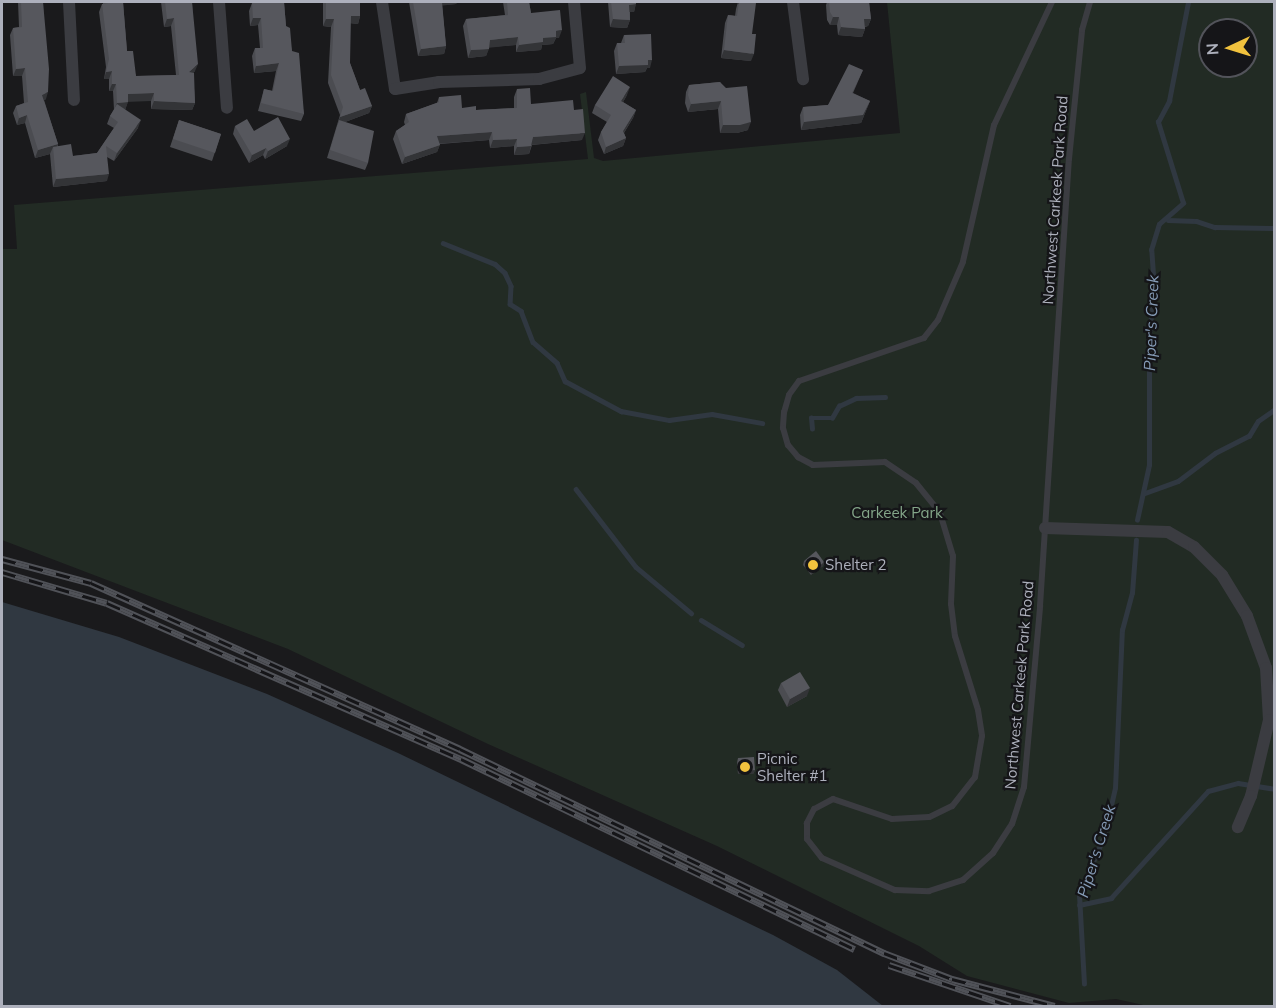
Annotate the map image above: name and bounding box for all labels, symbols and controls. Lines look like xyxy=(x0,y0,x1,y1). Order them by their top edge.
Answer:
north arrow xyxy=(1198,18,1258,78)
text: N xyxy=(1202,42,1222,56)
street label: Northwest Carkeek Park Road xyxy=(1039,95,1071,305)
water label: Piper's Creek xyxy=(1140,275,1162,371)
park label: Carkeek Park xyxy=(851,504,943,522)
place label: Shelter 2 xyxy=(825,556,887,574)
marker: Shelter 2 xyxy=(806,558,820,572)
street label: Northwest Carkeek Park Road xyxy=(1001,580,1037,790)
place label: Picnic Shelter #1 xyxy=(757,749,828,784)
marker: Picnic Shelter #1 xyxy=(738,760,752,774)
water label: Piper's Creek xyxy=(1073,802,1119,900)

